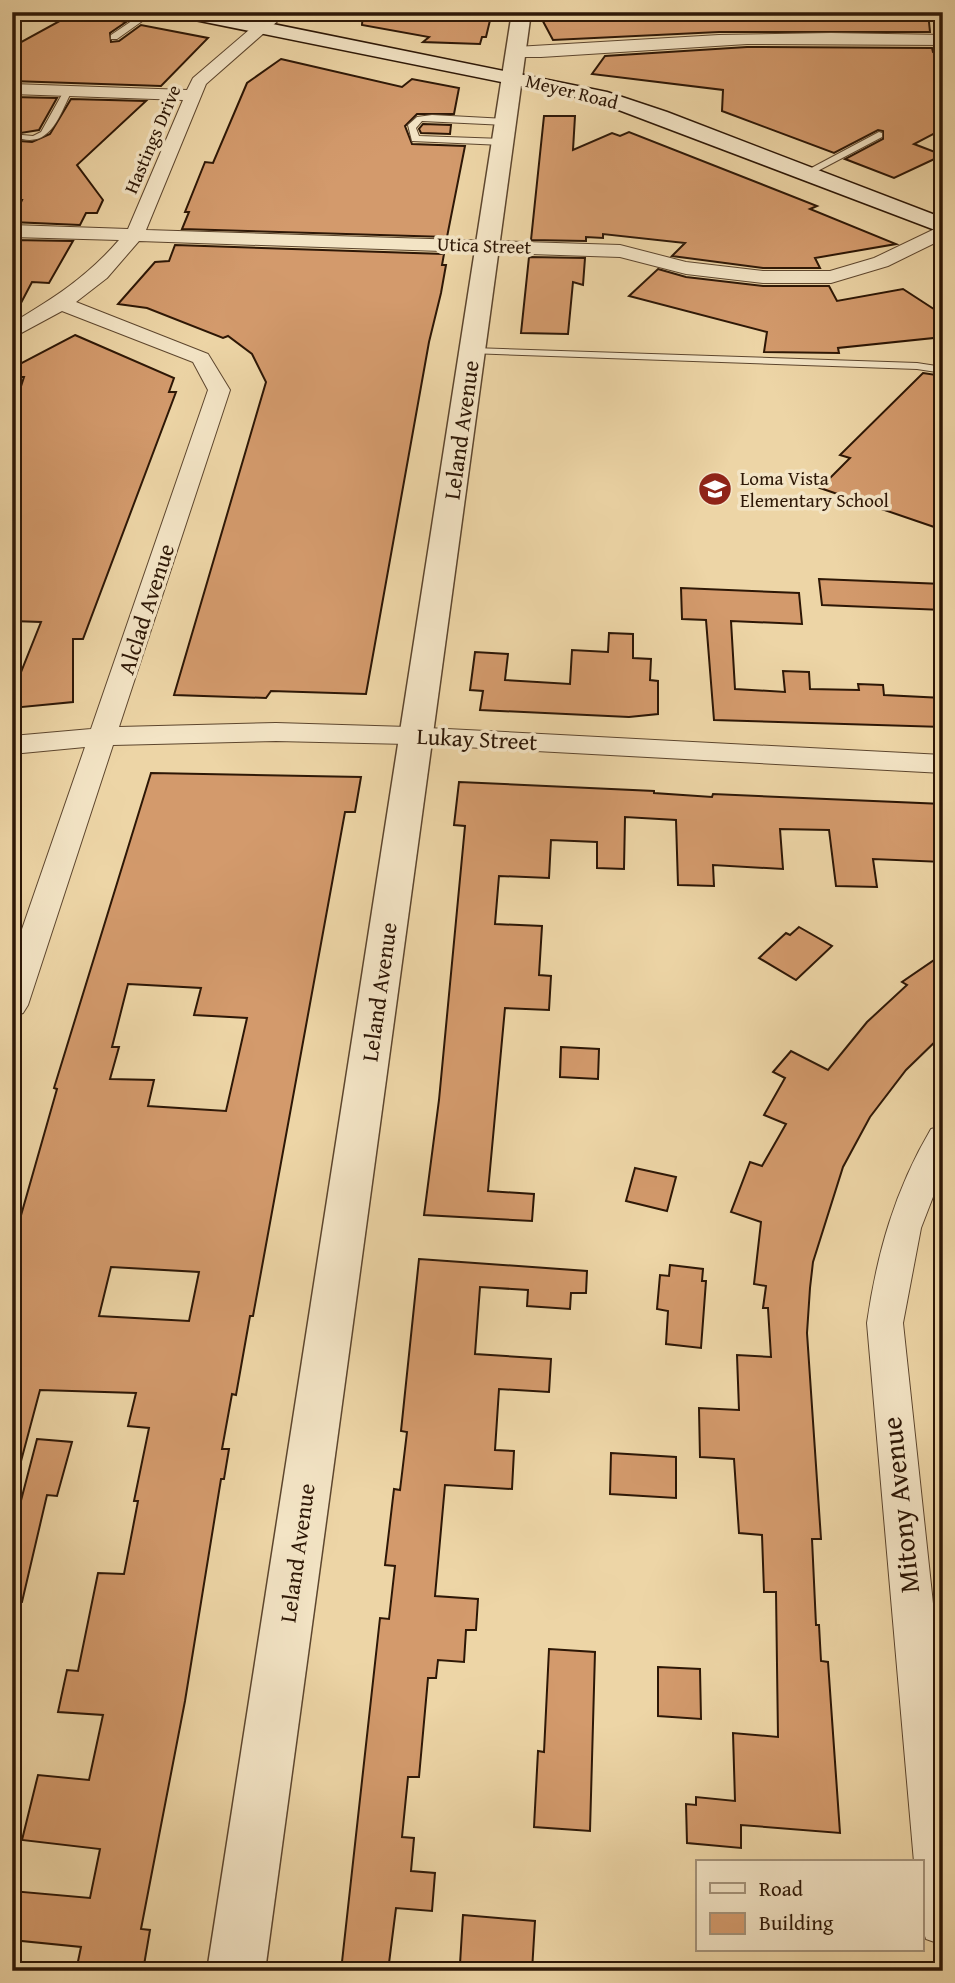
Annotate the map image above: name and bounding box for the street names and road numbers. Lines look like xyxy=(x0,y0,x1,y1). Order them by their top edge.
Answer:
street label: Meyer Road xyxy=(523,66,622,116)
street label: Hastings Drive xyxy=(117,80,188,198)
street label: Utica Street xyxy=(436,229,532,261)
street label: Leland Avenue xyxy=(434,358,487,502)
street label: Alclad Avenue xyxy=(109,539,182,678)
street label: Lukay Street xyxy=(416,719,538,758)
street label: Leland Avenue xyxy=(352,920,405,1064)
street label: Mitony Avenue xyxy=(870,1415,929,1595)
street label: Leland Avenue xyxy=(270,1481,323,1625)

